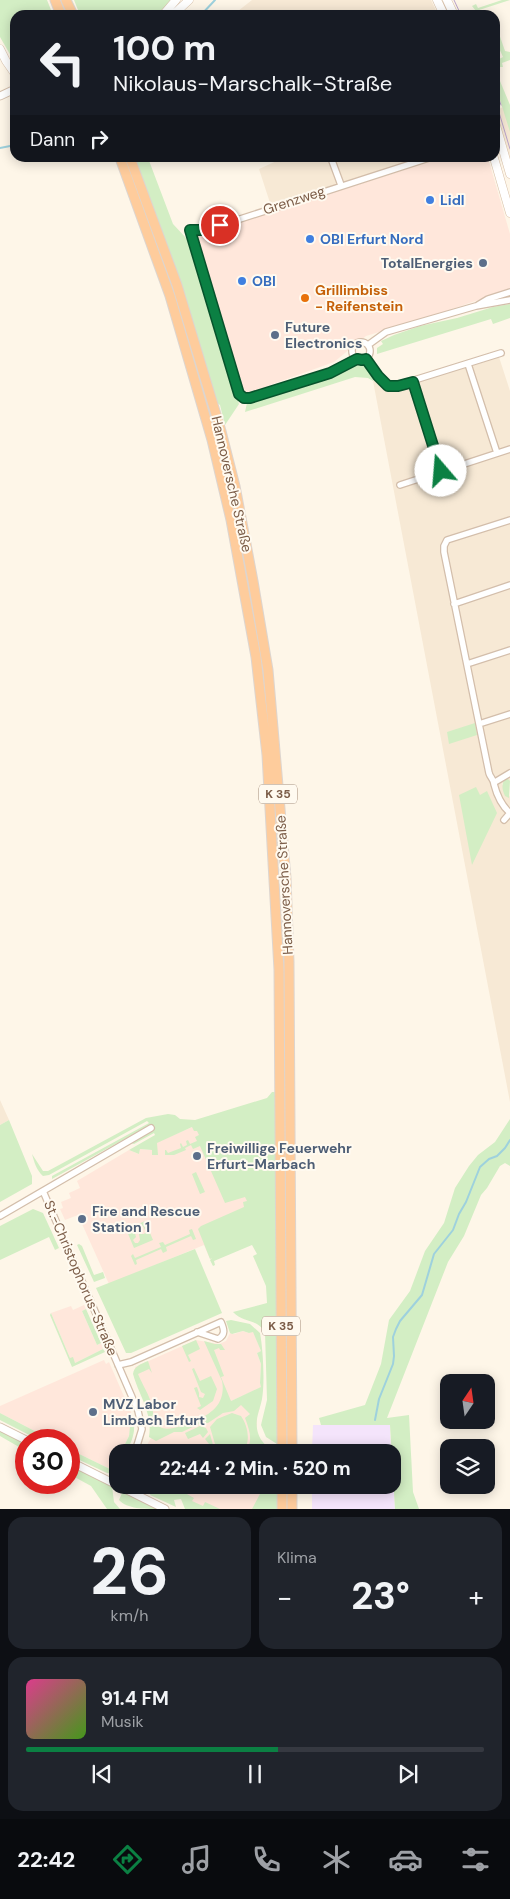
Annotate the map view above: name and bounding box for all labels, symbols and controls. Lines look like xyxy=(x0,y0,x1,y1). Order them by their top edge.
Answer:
text: 100 m xyxy=(113,25,216,71)
icon: left xyxy=(30,30,95,95)
text: Nikolaus-Marschalk-Straße xyxy=(113,69,392,98)
icon: right xyxy=(85,125,113,153)
text: Dann xyxy=(30,127,75,152)
street label: Grenzweg xyxy=(261,181,327,218)
place label: Lidl xyxy=(440,191,465,209)
marker: Lidl xyxy=(424,194,436,206)
pin xyxy=(199,204,241,246)
icon: arrive xyxy=(206,211,234,239)
place label: OBI Erfurt Nord xyxy=(320,230,423,248)
marker: OBI Erfurt Nord xyxy=(304,233,316,245)
place label: TotalEnergies xyxy=(381,254,473,272)
marker: TotalEnergies xyxy=(477,257,489,269)
place label: OBI xyxy=(252,272,276,290)
marker: OBI xyxy=(236,275,248,287)
place label: Grillimbiss - Reifenstein xyxy=(315,281,403,315)
marker: Grillimbiss - Reifenstein xyxy=(299,292,311,304)
place label: Future Electronics xyxy=(285,318,362,352)
marker: Future Electronics xyxy=(269,329,281,341)
street label: Hannoversche Straße xyxy=(208,414,256,554)
position arrow xyxy=(414,444,466,496)
road number: K 35 xyxy=(259,784,297,804)
street label: Hannoversche Straße xyxy=(271,815,297,955)
place label: Freiwillige Feuerwehr Erfurt-Marbach xyxy=(207,1139,352,1173)
marker: Freiwillige Feuerwehr Erfurt-Marbach xyxy=(191,1150,203,1162)
street label: St.-Christophorus-Straße xyxy=(40,1198,122,1359)
place label: Fire and Rescue Station 1 xyxy=(92,1202,200,1236)
marker: Fire and Rescue Station 1 xyxy=(76,1213,88,1225)
road number: K 35 xyxy=(262,1316,300,1335)
north arrow xyxy=(440,1374,495,1429)
map controls xyxy=(440,1374,495,1494)
place label: MVZ Labor Limbach Erfurt xyxy=(103,1395,205,1429)
marker: MVZ Labor Limbach Erfurt xyxy=(87,1406,99,1418)
speed limit sign: 30 xyxy=(15,1429,80,1494)
button: layers xyxy=(440,1439,495,1494)
text: 22:44 · 2 Min. · 520 m xyxy=(159,1456,351,1481)
text: 26 xyxy=(90,1530,169,1614)
text: Klima xyxy=(277,1547,317,1568)
text: 23° xyxy=(351,1571,410,1621)
text: − xyxy=(277,1579,292,1616)
text: + xyxy=(469,1579,484,1616)
text: km/h xyxy=(111,1605,148,1626)
text: 91.4 FM xyxy=(101,1686,169,1711)
text: Musik xyxy=(101,1711,144,1732)
icon: previous xyxy=(88,1760,116,1788)
icon: pause xyxy=(241,1760,269,1788)
icon: next xyxy=(394,1760,422,1788)
icon: directions xyxy=(110,1842,145,1877)
icon: music xyxy=(179,1842,214,1877)
icon: phone xyxy=(249,1842,284,1877)
icon: climate xyxy=(319,1842,354,1877)
icon: car xyxy=(388,1842,423,1877)
icon: filters xyxy=(458,1842,493,1877)
text: 22:42 xyxy=(17,1845,75,1874)

